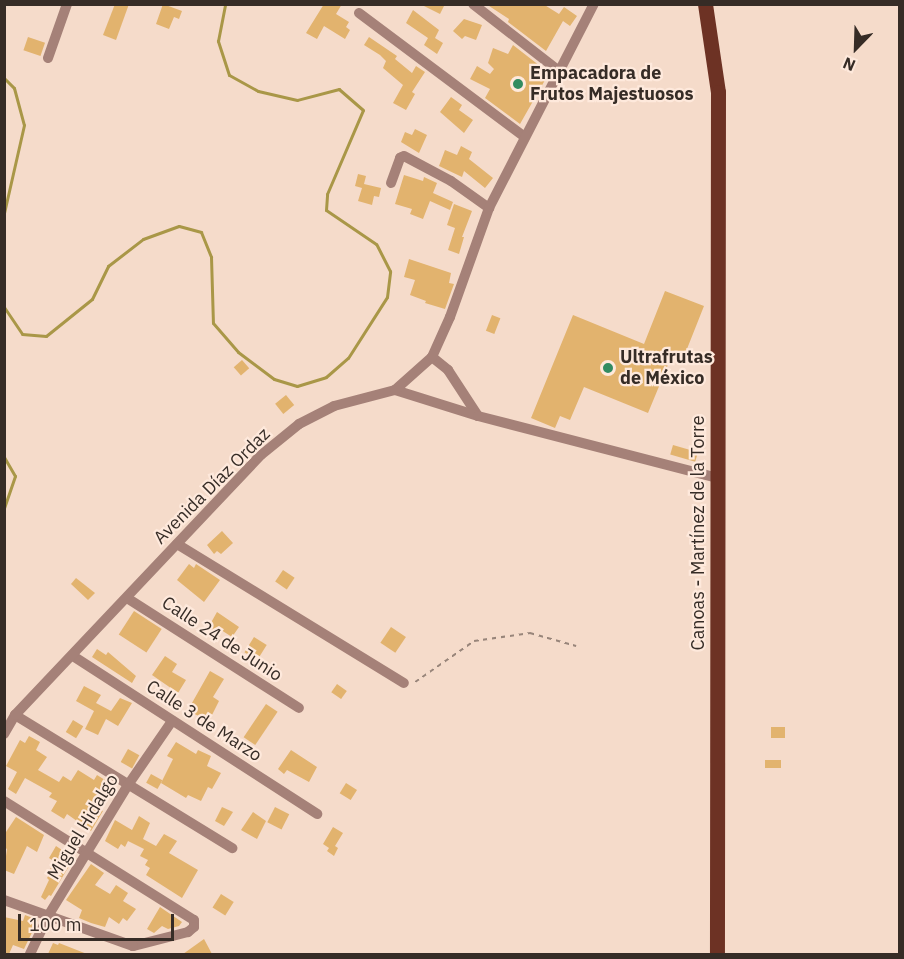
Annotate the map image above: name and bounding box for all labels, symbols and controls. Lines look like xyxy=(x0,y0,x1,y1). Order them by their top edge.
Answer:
north arrow xyxy=(826,18,886,78)
text: N xyxy=(840,53,858,76)
place label: Empacadora de Frutos Majestuosos xyxy=(530,63,694,106)
marker: Empacadora de Frutos Majestuosos xyxy=(511,77,525,91)
place label: Ultrafrutas de México xyxy=(620,347,713,389)
marker: Ultrafrutas de México xyxy=(601,361,615,375)
street label: Canoas - Martínez de la Torre xyxy=(687,415,709,651)
street label: Avenida Díaz Ordaz xyxy=(149,423,275,549)
street label: Calle 24 de Junio xyxy=(158,592,286,686)
street label: Calle 3 de Marzo xyxy=(142,676,266,766)
street label: Miguel Hidalgo xyxy=(43,770,123,884)
scale bar xyxy=(21,902,177,940)
text: 100 m xyxy=(29,913,81,936)

